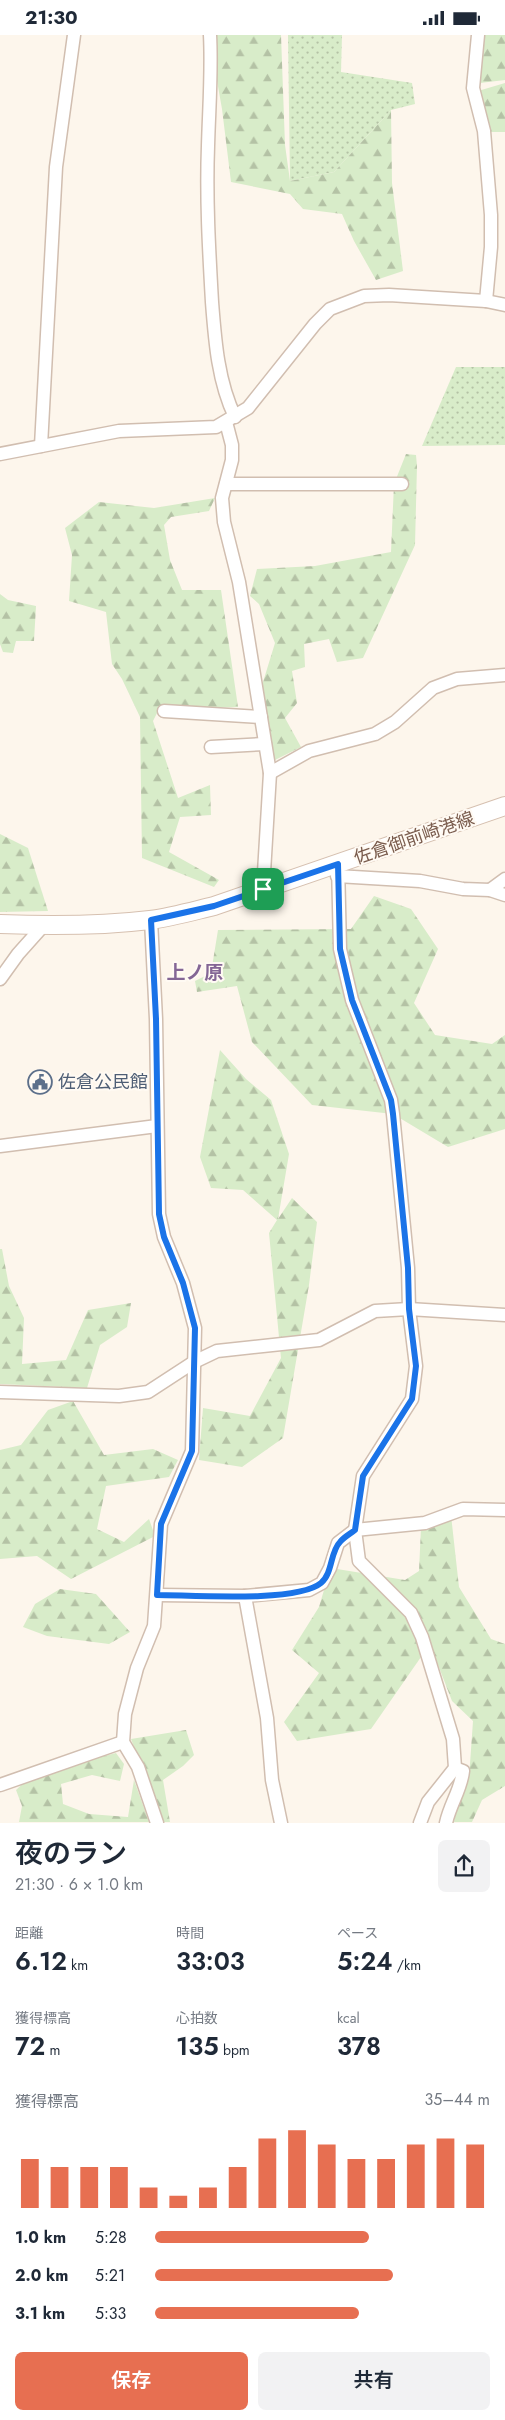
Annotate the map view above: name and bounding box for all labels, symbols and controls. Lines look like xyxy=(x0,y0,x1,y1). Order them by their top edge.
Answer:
text: 21:30 xyxy=(25,4,78,31)
street label: 佐倉御前崎港線 xyxy=(350,805,478,871)
pin xyxy=(242,868,284,910)
icon: arrive xyxy=(249,875,277,903)
district label: 上ノ原 xyxy=(166,959,224,986)
public building icon: 佐倉公民館 xyxy=(27,1069,53,1095)
place label: 佐倉公民館 xyxy=(58,1069,148,1095)
text: 夜のラン xyxy=(15,1833,127,1874)
button: share xyxy=(438,1840,490,1892)
text: 21:30 · 6 × 1.0 km xyxy=(15,1873,143,1896)
text: 距離 xyxy=(15,1923,43,1943)
text: 時間 xyxy=(176,1923,204,1943)
text: ペース xyxy=(337,1923,378,1943)
text: 6.12 xyxy=(15,1943,67,1979)
text: 33:03 xyxy=(176,1943,245,1979)
text: 5:24 xyxy=(337,1943,393,1979)
text: km xyxy=(67,1955,88,1975)
text: /km xyxy=(393,1955,421,1975)
text: 獲得標高 xyxy=(15,2008,71,2028)
text: 心拍数 xyxy=(176,2008,218,2028)
text: kcal xyxy=(337,2008,360,2028)
text: 72 xyxy=(15,2028,45,2064)
text: 135 xyxy=(176,2028,219,2064)
text: 378 xyxy=(337,2028,381,2064)
text: m xyxy=(45,2040,60,2060)
text: bpm xyxy=(219,2040,250,2060)
text: 35–44 m xyxy=(424,2088,490,2111)
text: 獲得標高 xyxy=(15,2090,79,2113)
text: 1.0 km xyxy=(15,2226,66,2249)
text: 5:28 xyxy=(95,2226,127,2249)
text: 2.0 km xyxy=(15,2264,68,2287)
text: 5:21 xyxy=(95,2264,125,2287)
text: 3.1 km xyxy=(15,2302,65,2325)
text: 5:33 xyxy=(95,2302,126,2325)
button: 保存 xyxy=(15,2352,248,2410)
button: 共有 xyxy=(258,2352,490,2410)

